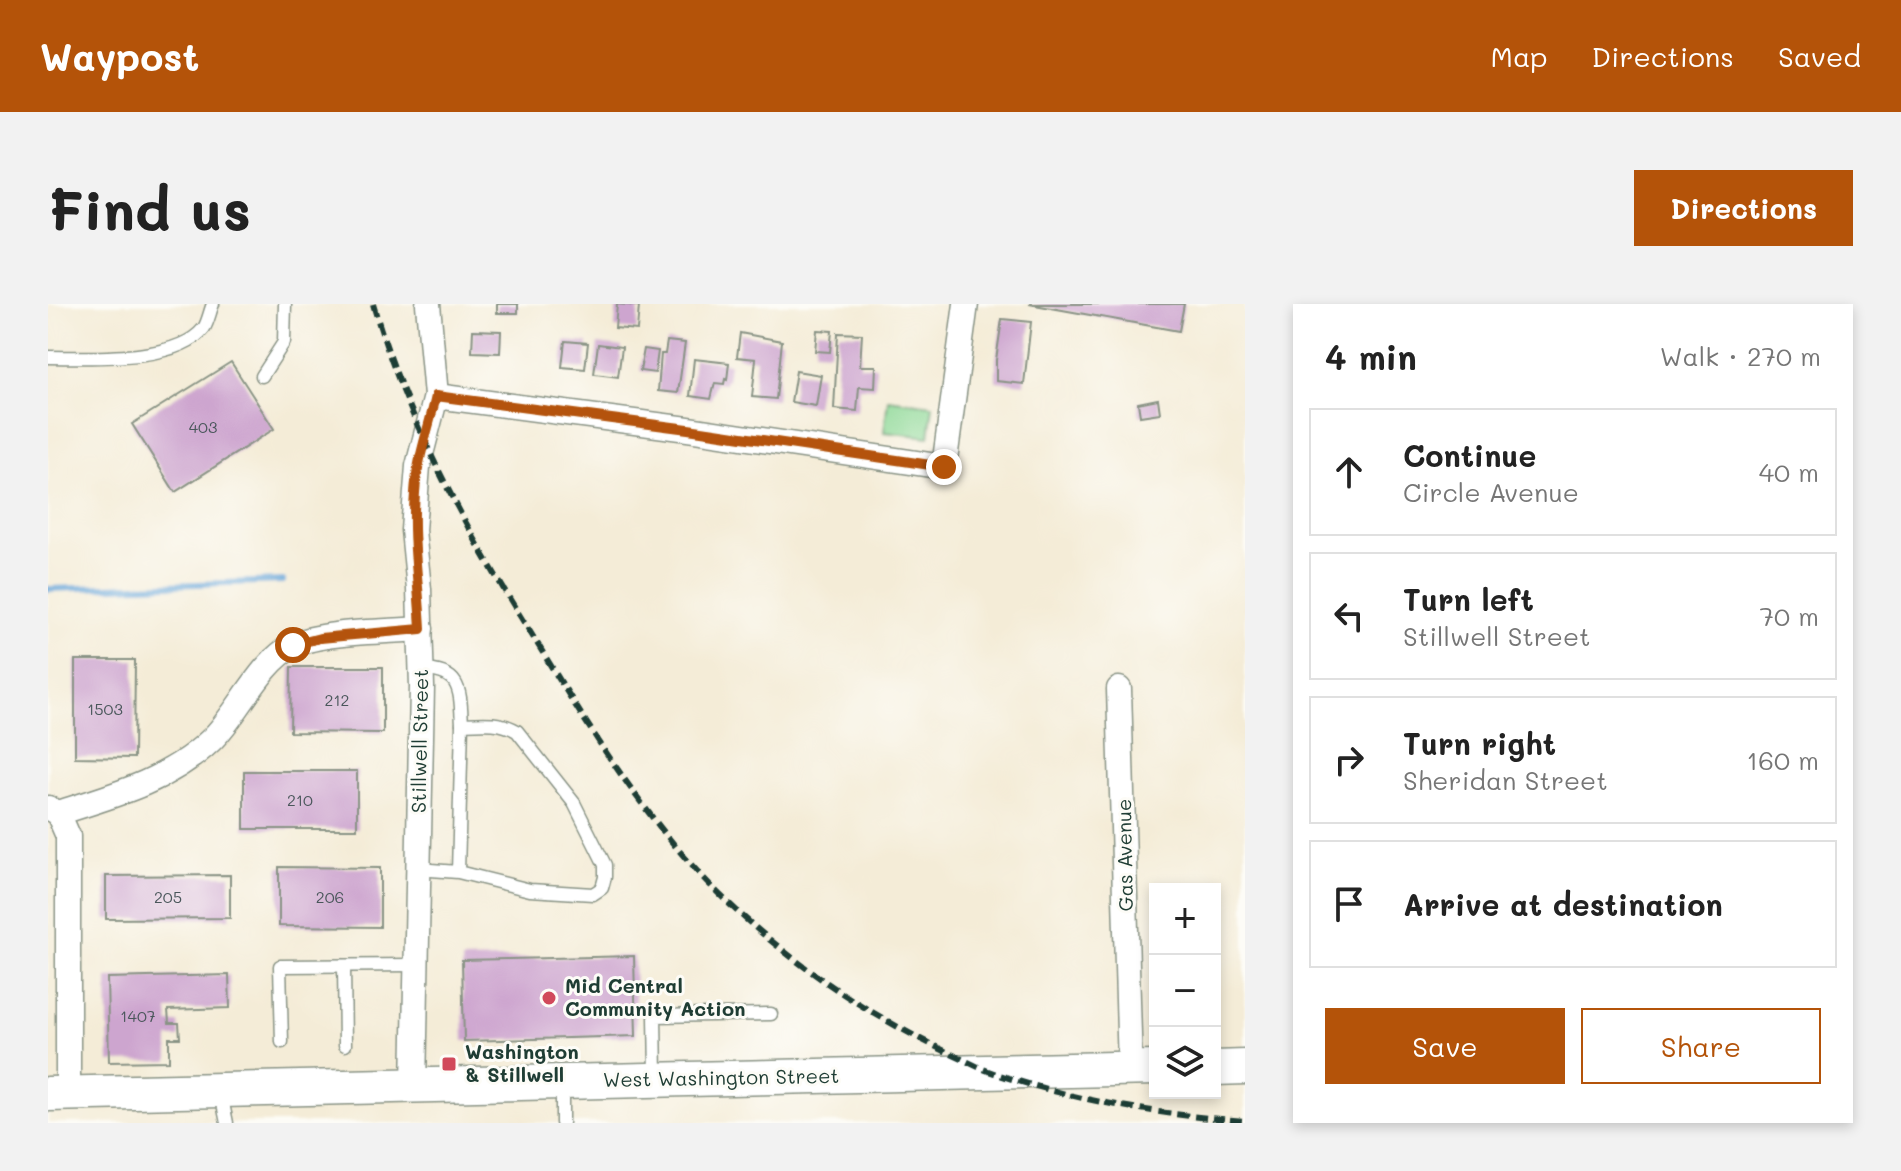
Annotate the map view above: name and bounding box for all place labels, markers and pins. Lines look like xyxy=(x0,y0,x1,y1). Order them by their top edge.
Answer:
place label: Mid Central Community Action xyxy=(565,972,746,1021)
marker: Mid Central Community Action xyxy=(540,989,558,1007)
place label: Washington & Stillwell xyxy=(465,1038,579,1087)
marker: Washington & Stillwell xyxy=(440,1055,458,1073)

